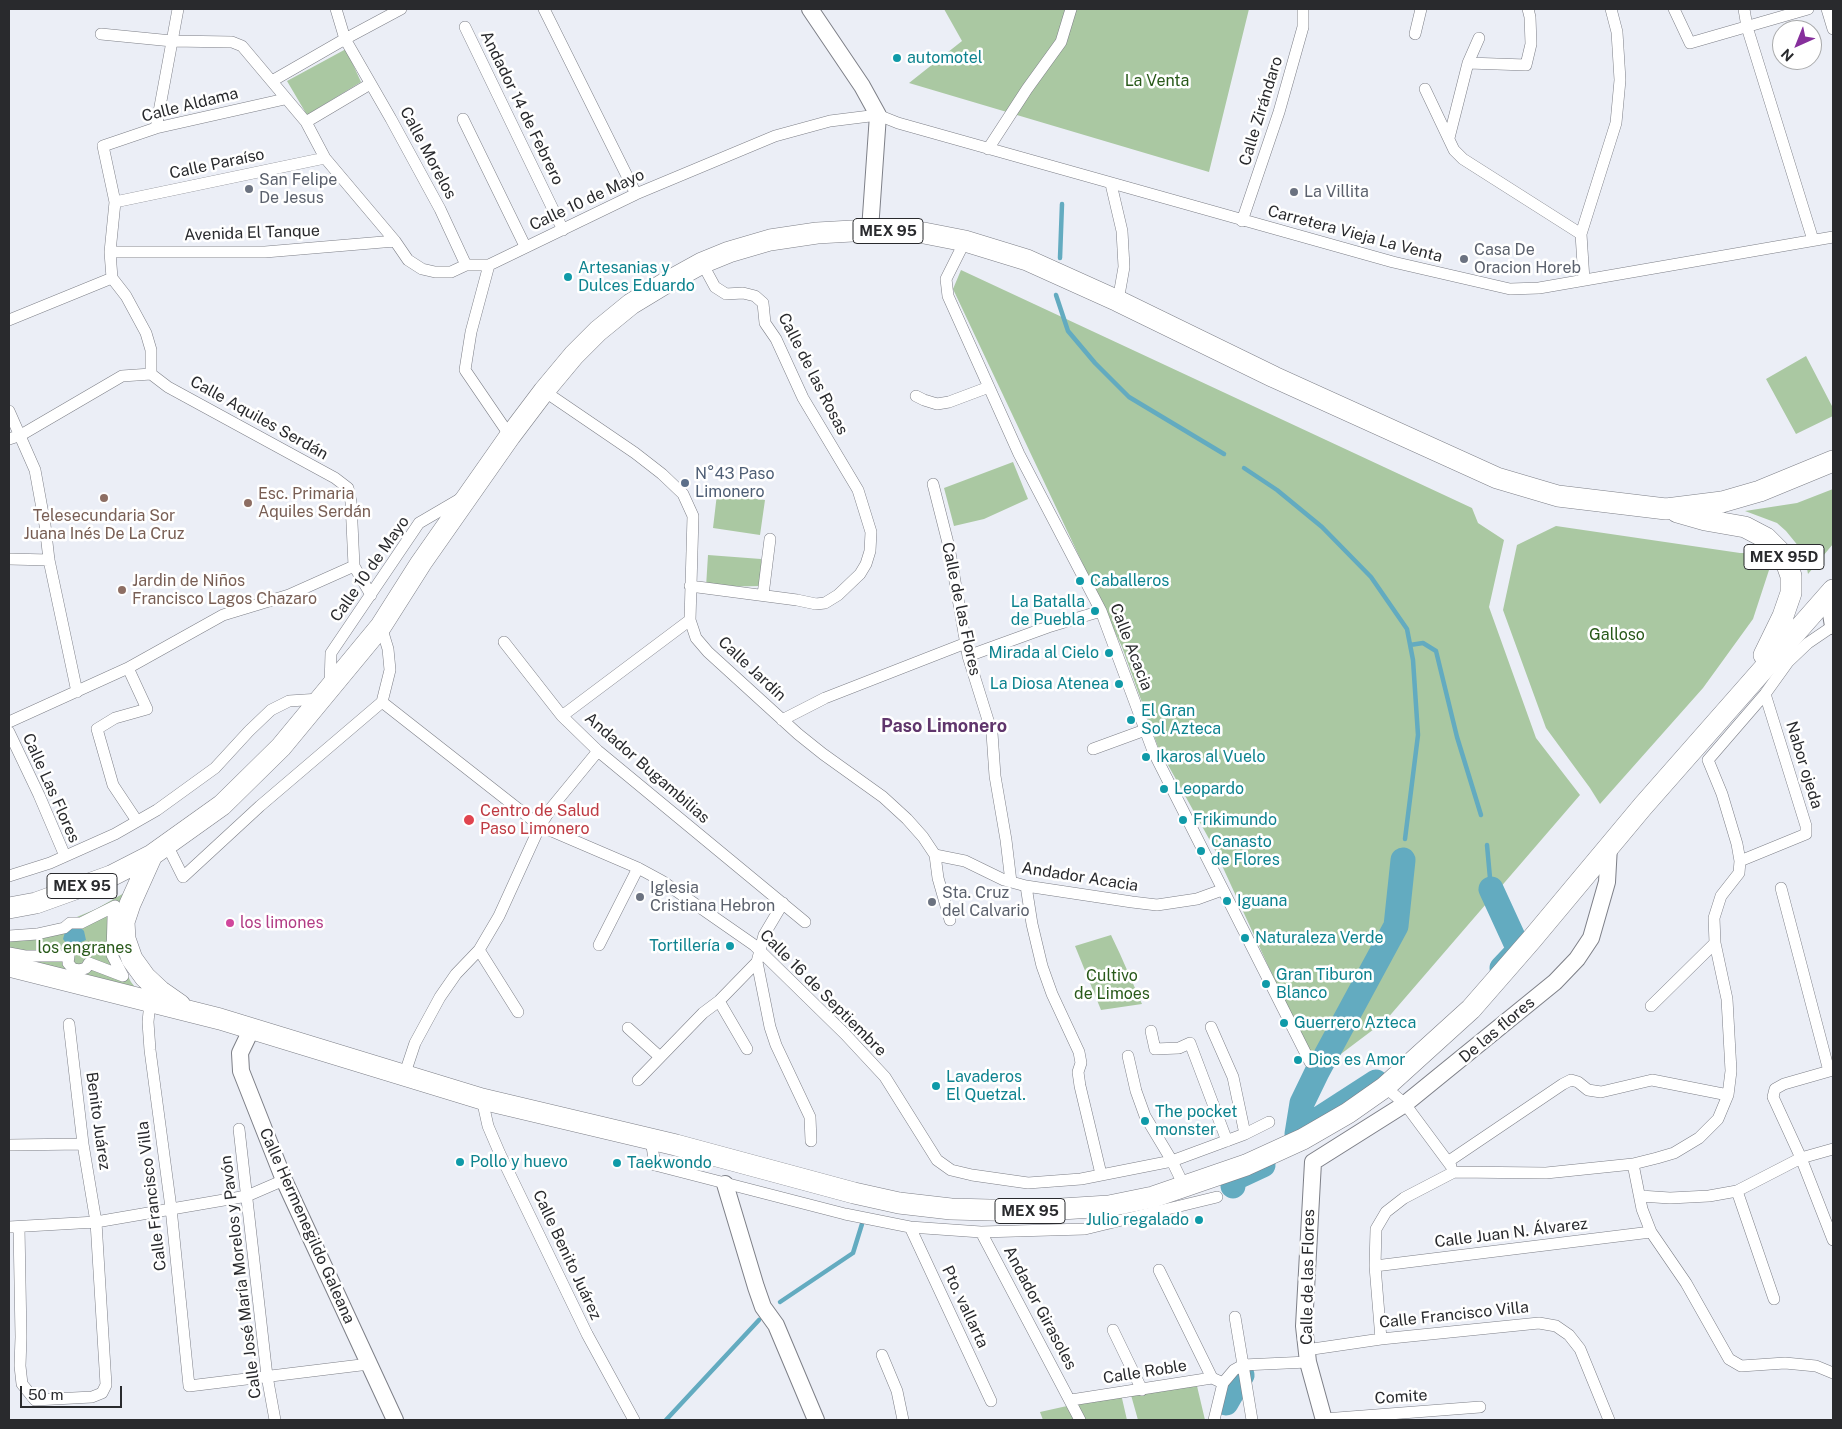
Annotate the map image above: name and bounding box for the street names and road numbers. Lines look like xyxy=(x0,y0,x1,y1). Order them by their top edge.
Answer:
street label: Andador 14 de Febrero xyxy=(476,28,568,188)
street label: Calle Zirándaro xyxy=(1235,54,1287,168)
street label: Calle Aldama xyxy=(140,84,240,126)
street label: Calle Morelos xyxy=(396,104,460,202)
street label: Calle Paraíso xyxy=(168,145,266,183)
street label: Calle 10 de Mayo xyxy=(526,165,648,235)
street label: Carretera Vieja La Venta xyxy=(1266,201,1444,267)
road number: MEX 95 xyxy=(853,218,923,244)
street label: Avenida El Tanque xyxy=(184,221,320,245)
street label: Calle de las Rosas xyxy=(774,310,852,438)
street label: Calle Aquiles Serdán xyxy=(187,372,331,464)
street label: Calle 10 de Mayo xyxy=(326,512,414,626)
street label: Calle de las Flores xyxy=(937,540,985,678)
road number: MEX 95D xyxy=(1744,544,1824,570)
street label: Calle Acacia xyxy=(1106,601,1156,693)
street label: Calle Jardín xyxy=(714,633,790,705)
street label: Andador Bugambilias xyxy=(581,708,713,828)
street label: Nabor ojeda xyxy=(1782,719,1826,811)
street label: Calle Las Flores xyxy=(18,730,84,846)
street label: Andador Acacia xyxy=(1020,858,1140,896)
road number: MEX 95 xyxy=(47,874,117,898)
street label: Calle 16 de Septiembre xyxy=(756,926,890,1060)
street label: De las flores xyxy=(1455,993,1539,1067)
street label: Benito Juárez xyxy=(82,1071,114,1171)
street label: Calle Francisco Villa xyxy=(133,1120,171,1272)
street label: Calle Hermenegildo Galeana xyxy=(255,1125,359,1327)
street label: Calle José María Morelos y Pavón xyxy=(217,1154,265,1400)
street label: Calle Benito Juárez xyxy=(529,1187,605,1323)
road number: MEX 95 xyxy=(995,1198,1065,1224)
street label: Calle de las Flores xyxy=(1297,1209,1319,1345)
street label: Calle Juan N. Álvarez xyxy=(1433,1214,1589,1252)
street label: Andador Girasoles xyxy=(999,1243,1081,1373)
street label: Pto. vallarta xyxy=(938,1263,992,1351)
street label: Calle Francisco Villa xyxy=(1378,1298,1530,1332)
street label: Calle Roble xyxy=(1102,1356,1188,1388)
street label: Comite xyxy=(1374,1386,1428,1408)

